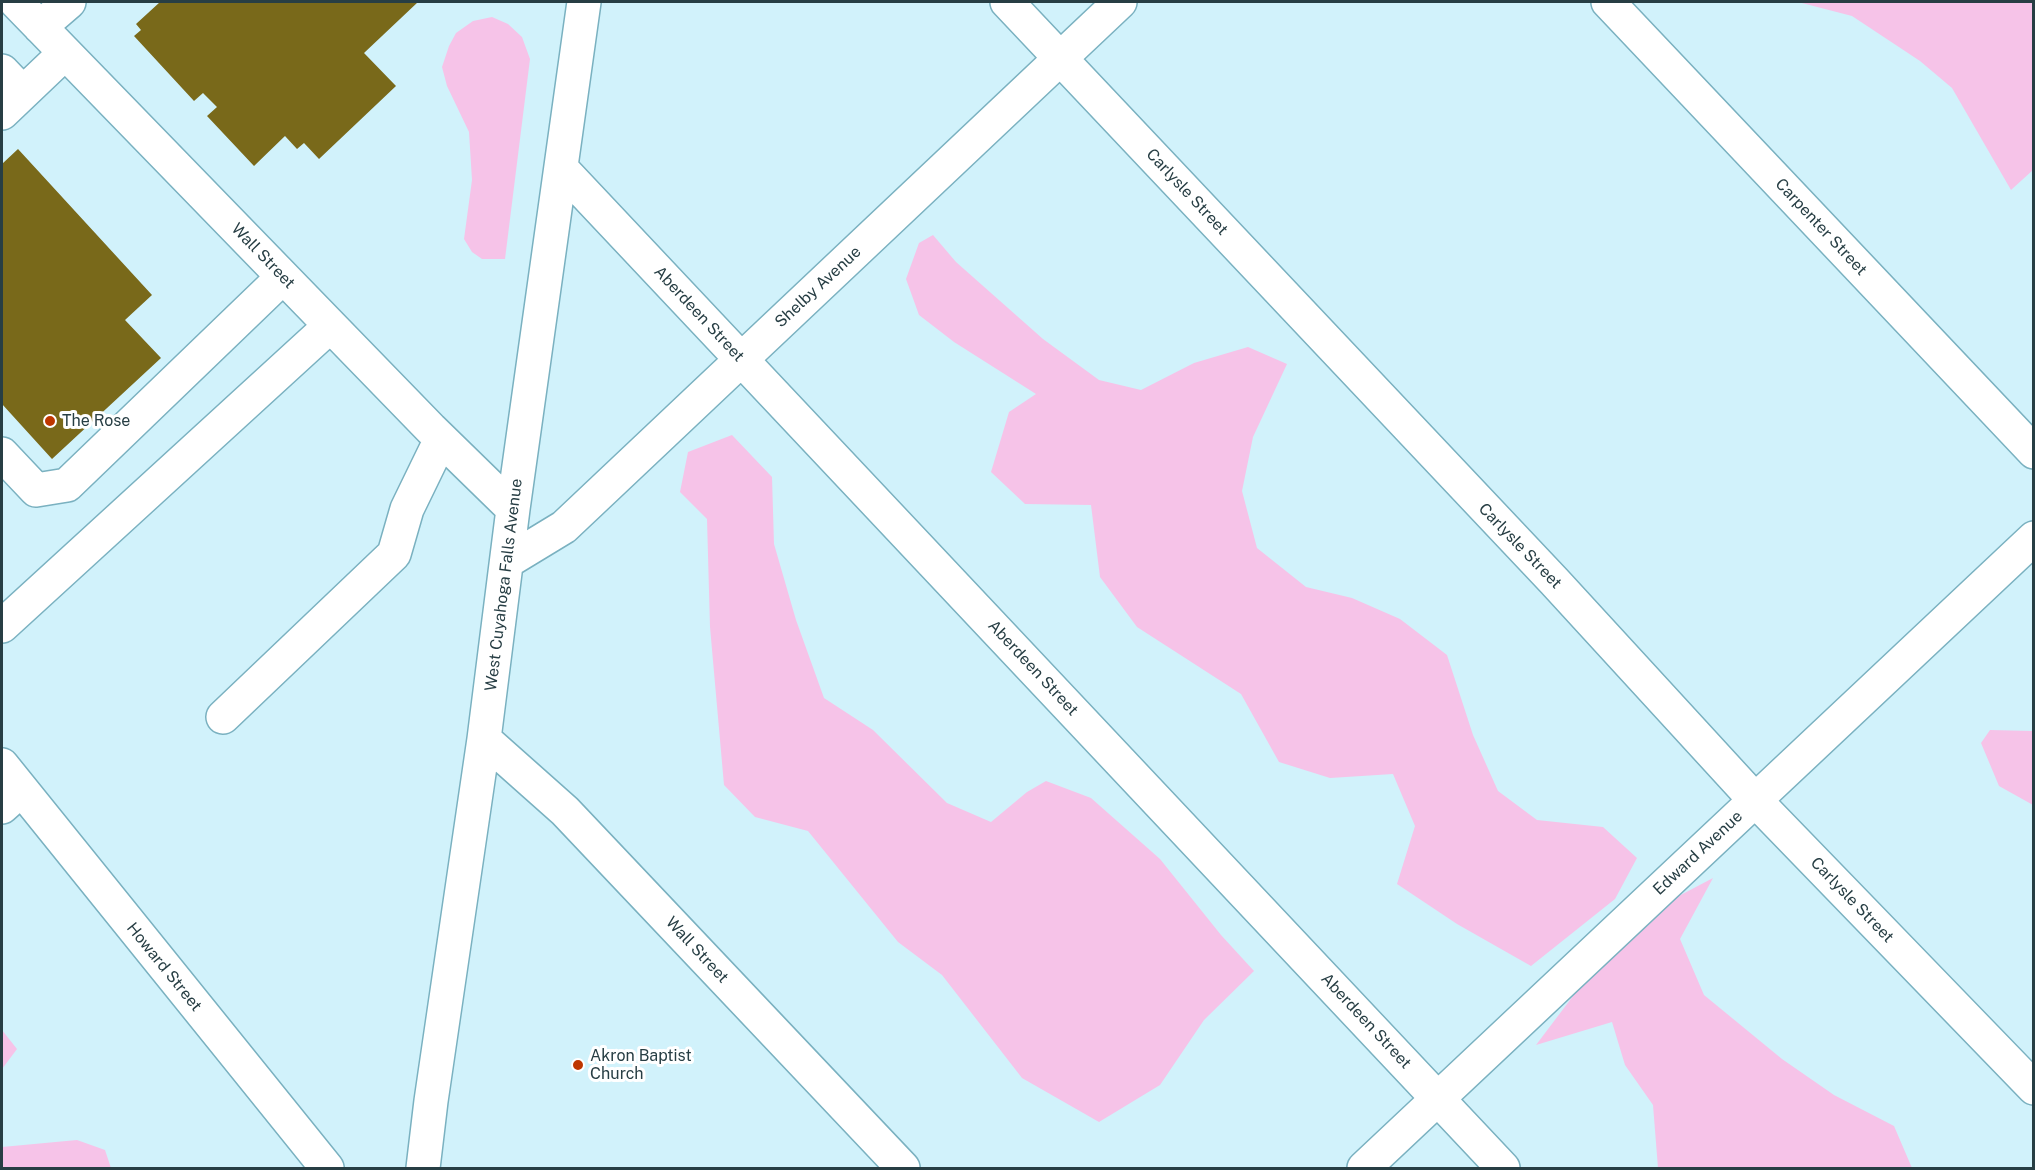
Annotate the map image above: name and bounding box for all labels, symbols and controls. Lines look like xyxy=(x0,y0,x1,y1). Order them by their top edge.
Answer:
street label: Carlysle Street xyxy=(1142,145,1232,239)
street label: Carpenter Street xyxy=(1771,175,1871,279)
street label: Wall Street xyxy=(227,219,299,293)
street label: Shelby Avenue xyxy=(771,242,865,332)
street label: Aberdeen Street xyxy=(650,262,748,366)
place label: The Rose xyxy=(62,411,130,431)
marker: The Rose xyxy=(43,414,57,428)
street label: West Cuyahoga Falls Avenue xyxy=(481,478,527,692)
street label: Carlysle Street xyxy=(1474,499,1566,593)
street label: Aberdeen Street xyxy=(984,616,1082,720)
street label: Edward Avenue xyxy=(1649,807,1747,899)
street label: Carlysle Street xyxy=(1806,853,1898,947)
street label: Wall Street xyxy=(662,913,732,987)
street label: Howard Street xyxy=(122,919,206,1015)
street label: Aberdeen Street xyxy=(1317,969,1415,1073)
place label: Akron Baptist Church xyxy=(590,1046,692,1084)
marker: Akron Baptist Church xyxy=(571,1058,585,1072)

